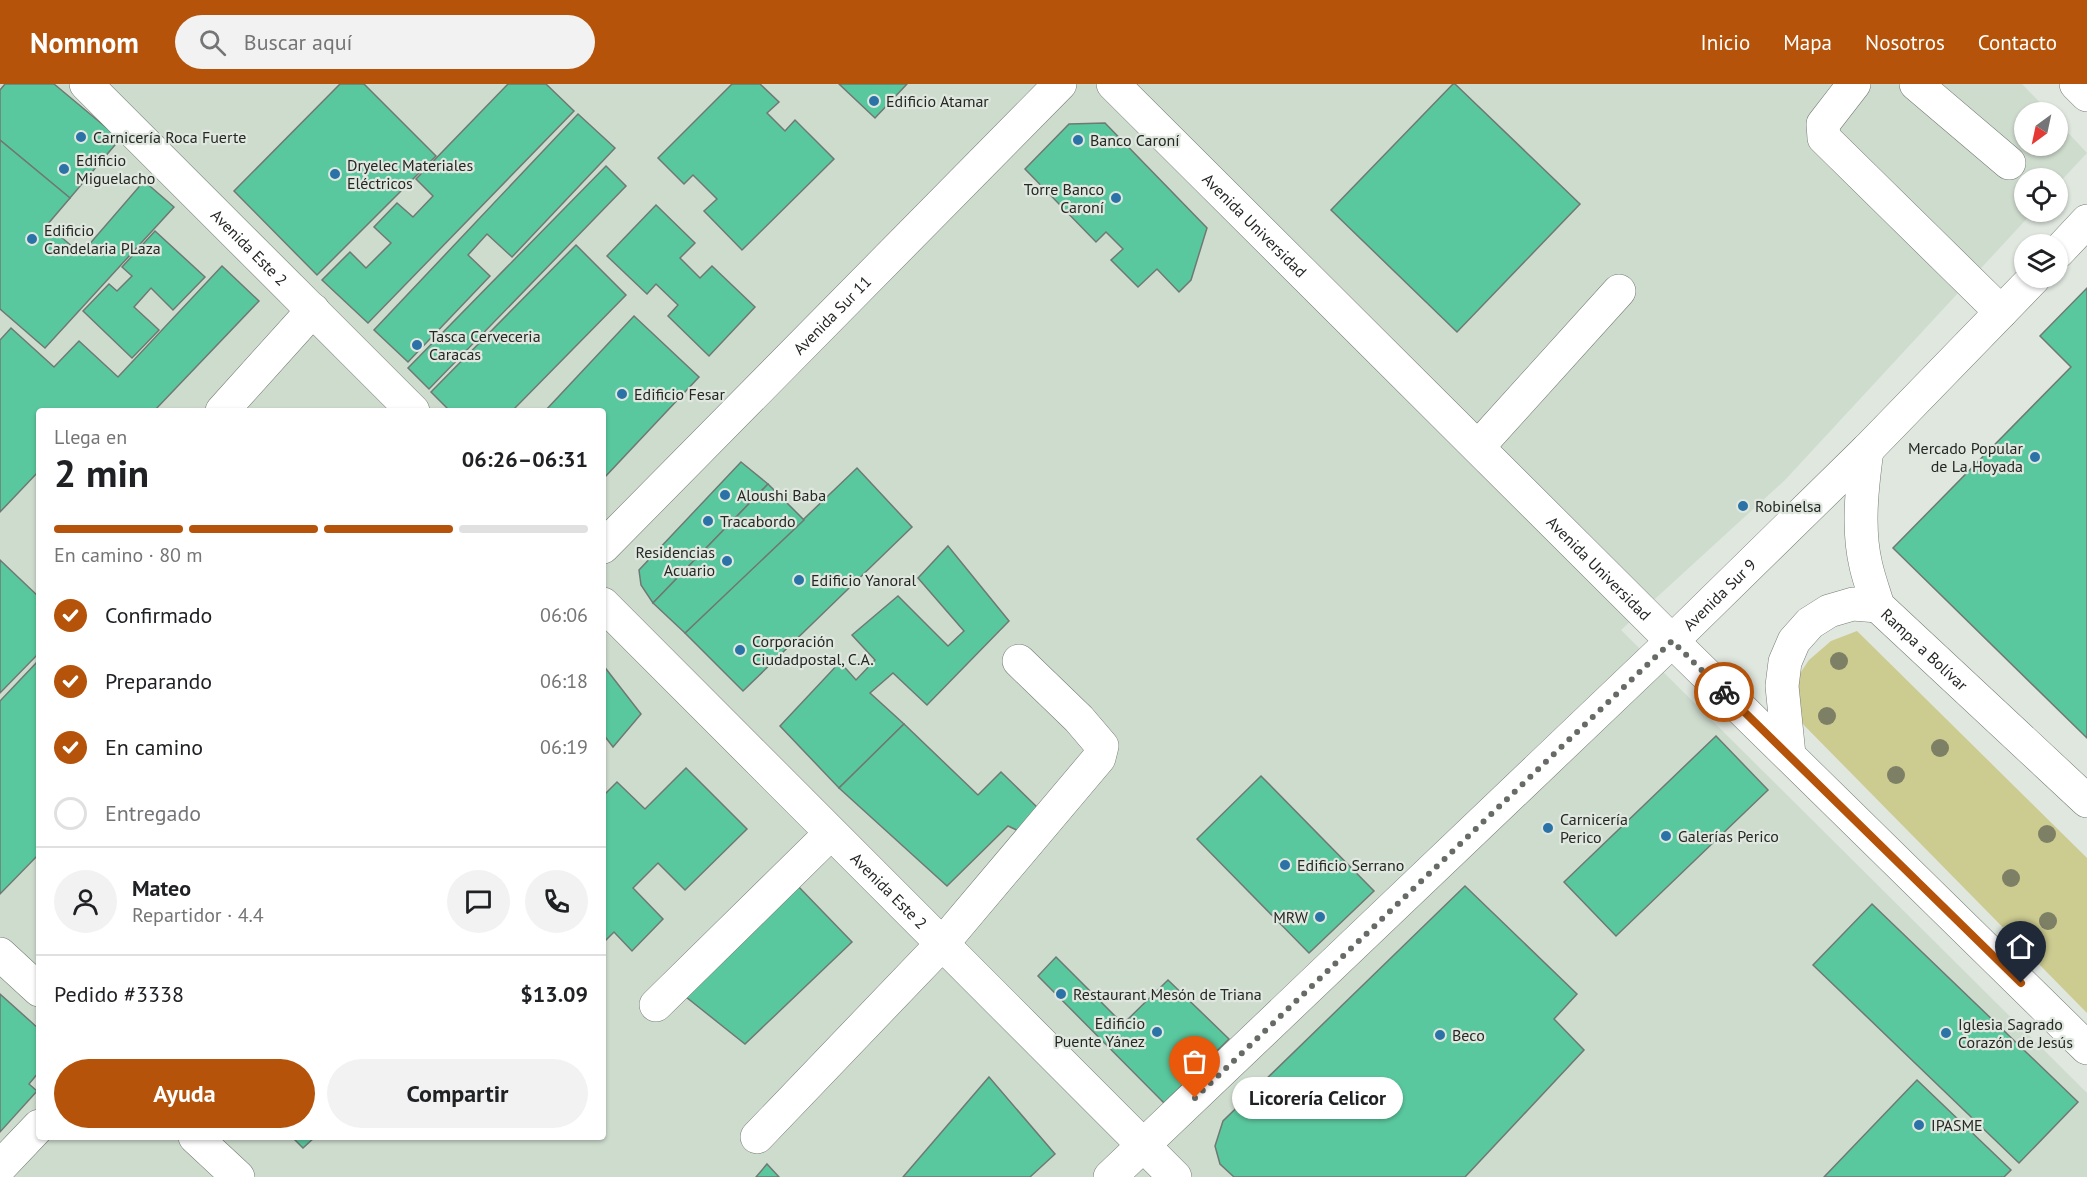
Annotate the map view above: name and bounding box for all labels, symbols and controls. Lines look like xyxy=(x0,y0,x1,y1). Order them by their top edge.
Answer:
search box xyxy=(175,15,595,69)
text: Nomnom xyxy=(30,24,139,61)
icon: search xyxy=(196,26,229,59)
text: Buscar aquí xyxy=(244,28,352,56)
text: Inicio xyxy=(1701,29,1750,56)
text: Mapa xyxy=(1783,29,1832,56)
text: Nosotros xyxy=(1865,29,1945,56)
text: Contacto xyxy=(1978,29,2057,56)
place label: Edificio Atamar xyxy=(886,91,989,111)
marker: Edificio Atamar xyxy=(867,94,881,108)
north arrow xyxy=(2014,102,2068,156)
map controls xyxy=(2014,102,2068,288)
place label: Carnicería Roca Fuerte xyxy=(93,127,246,147)
marker: Carnicería Roca Fuerte xyxy=(74,130,88,144)
place label: Banco Caroní xyxy=(1090,130,1180,150)
marker: Banco Caroní xyxy=(1071,133,1085,147)
place label: Edificio Miguelacho xyxy=(76,150,155,188)
place label: Dryelec Materiales Eléctricos xyxy=(347,155,473,193)
marker: Edificio Miguelacho xyxy=(57,162,71,176)
marker: Dryelec Materiales Eléctricos xyxy=(328,167,342,181)
button: locate xyxy=(2014,168,2068,222)
street label: Avenida Universidad xyxy=(1198,169,1311,281)
place label: Torre Banco Caroní xyxy=(1024,179,1104,217)
marker: Torre Banco Caroní xyxy=(1109,191,1123,205)
street label: Avenida Este 2 xyxy=(207,205,292,290)
place label: Edificio Candelaria PLaza xyxy=(44,220,161,258)
marker: Edificio Candelaria PLaza xyxy=(25,232,39,246)
button: layers xyxy=(2014,234,2068,288)
street label: Avenida Sur 11 xyxy=(789,271,875,359)
place label: Tasca Cerveceria Caracas xyxy=(429,326,541,364)
marker: Tasca Cerveceria Caracas xyxy=(410,338,424,352)
place label: Edificio Fesar xyxy=(634,384,726,404)
marker: Edificio Fesar xyxy=(615,387,629,401)
text: Llega en xyxy=(54,424,127,450)
place label: Mercado Popular de La Hoyada xyxy=(1908,438,2024,476)
text: 06:26–06:31 xyxy=(462,445,588,473)
text: 2 min xyxy=(54,447,149,498)
marker: Mercado Popular de La Hoyada xyxy=(2028,450,2042,464)
place label: Aloushi Baba xyxy=(737,485,826,505)
marker: Aloushi Baba xyxy=(718,488,732,502)
place label: Robinelsa xyxy=(1755,496,1821,516)
marker: Robinelsa xyxy=(1736,499,1750,513)
place label: Tracabordo xyxy=(720,511,796,531)
street label: Avenida Universidad xyxy=(1543,512,1655,624)
marker: Tracabordo xyxy=(701,514,715,528)
text: En camino · 80 m xyxy=(54,542,203,568)
place label: Residencias Acuario xyxy=(635,542,715,580)
marker: Residencias Acuario xyxy=(720,554,734,568)
street label: Avenida Sur 9 xyxy=(1679,555,1760,635)
place label: Edificio Yanoral xyxy=(811,570,916,590)
marker: Edificio Yanoral xyxy=(792,573,806,587)
icon: check xyxy=(54,599,87,632)
text: Confirmado xyxy=(105,601,212,629)
text: 06:06 xyxy=(540,602,588,628)
street label: Rampa a Bolívar xyxy=(1877,604,1972,695)
place label: Corporación Ciudadpostal, C.A. xyxy=(752,631,874,669)
marker: Corporación Ciudadpostal, C.A. xyxy=(733,643,747,657)
courier xyxy=(1694,662,1754,722)
icon: check xyxy=(54,665,87,698)
text: Preparando xyxy=(105,667,212,695)
text: 06:18 xyxy=(540,668,588,694)
icon: bike xyxy=(1708,676,1741,709)
icon: check xyxy=(54,731,87,764)
text: En camino xyxy=(105,733,203,761)
text: 06:19 xyxy=(540,734,588,760)
text: Entregado xyxy=(105,799,201,827)
place label: Carnicería Perico xyxy=(1560,809,1628,847)
marker: Carnicería Perico xyxy=(1541,821,1555,835)
place label: Galerías Perico xyxy=(1678,826,1779,846)
marker: Galerías Perico xyxy=(1659,829,1673,843)
street label: Avenida Este 2 xyxy=(847,848,932,933)
place label: Edificio Serrano xyxy=(1297,855,1404,875)
marker: Edificio Serrano xyxy=(1278,858,1292,872)
button: person xyxy=(54,870,117,933)
button: chat xyxy=(447,870,510,933)
button: phone xyxy=(525,870,588,933)
text: Mateo xyxy=(132,874,191,902)
text: Repartidor · 4.4 xyxy=(132,902,264,928)
place label: MRW xyxy=(1273,907,1309,927)
marker: MRW xyxy=(1313,910,1327,924)
pin xyxy=(1995,921,2046,983)
icon: home xyxy=(2004,930,2037,963)
text: Pedido #3338 xyxy=(54,980,184,1008)
text: $13.09 xyxy=(520,980,588,1008)
place label: Restaurant Mesón de Triana xyxy=(1073,984,1262,1004)
marker: Restaurant Mesón de Triana xyxy=(1054,987,1068,1001)
place label: Edificio Puente Yánez xyxy=(1054,1013,1145,1051)
place label: Iglesia Sagrado Corazón de Jesús xyxy=(1958,1014,2073,1052)
marker: Edificio Puente Yánez xyxy=(1150,1025,1164,1039)
place label: Beco xyxy=(1452,1025,1485,1045)
marker: Iglesia Sagrado Corazón de Jesús xyxy=(1939,1026,1953,1040)
marker: Beco xyxy=(1433,1028,1447,1042)
pin xyxy=(1169,1036,1220,1098)
icon: bag xyxy=(1178,1045,1211,1078)
button: Ayuda xyxy=(54,1059,315,1128)
button: Compartir xyxy=(327,1059,588,1128)
callout: Licorería Celicor xyxy=(1231,1077,1402,1119)
text: Licorería Celicor xyxy=(1249,1085,1386,1111)
place label: IPASME xyxy=(1931,1115,1983,1135)
marker: IPASME xyxy=(1912,1118,1926,1132)

